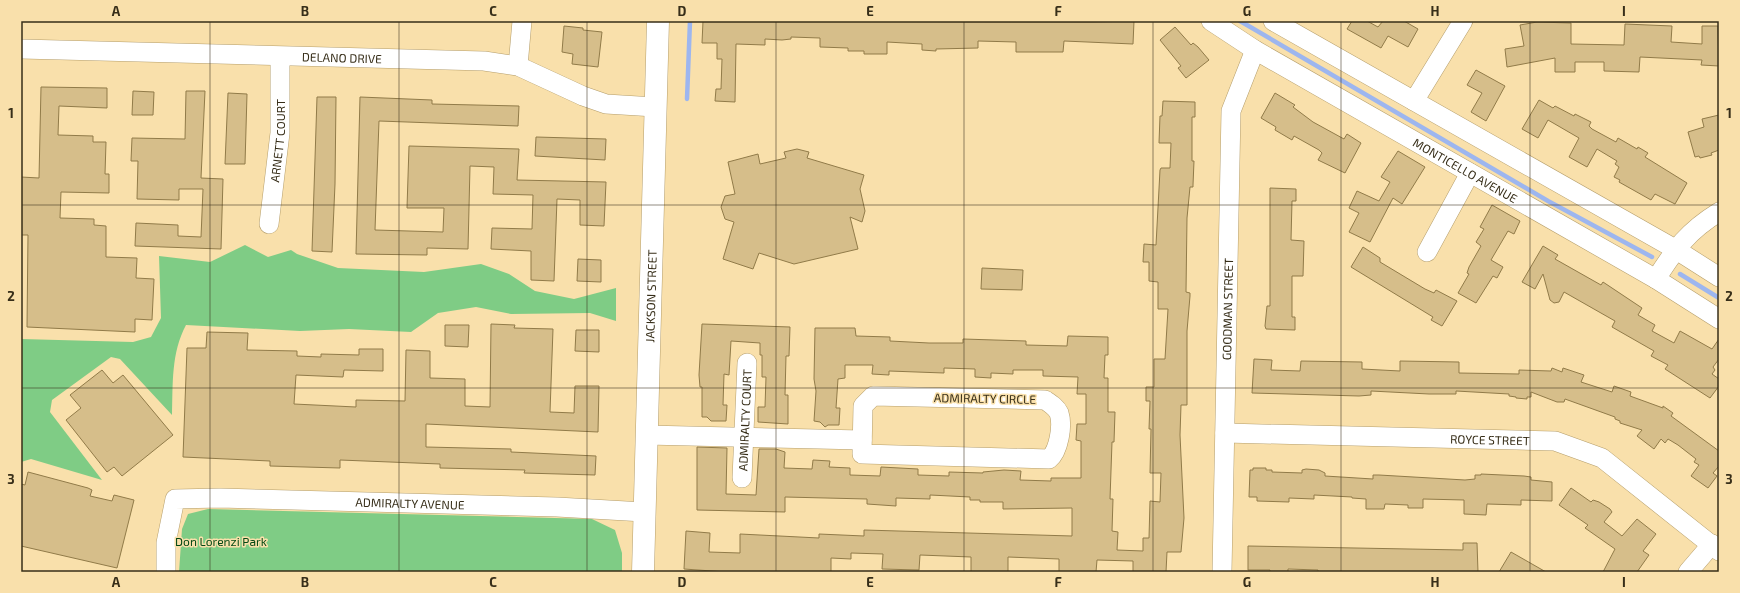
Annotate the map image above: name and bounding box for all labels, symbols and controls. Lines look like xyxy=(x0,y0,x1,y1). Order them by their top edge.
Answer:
text: A xyxy=(112,3,121,19)
text: B xyxy=(301,3,309,19)
text: C xyxy=(489,3,497,19)
text: D xyxy=(678,3,687,19)
text: E xyxy=(866,3,874,19)
text: F xyxy=(1054,3,1062,19)
text: G xyxy=(1243,3,1251,19)
text: H xyxy=(1431,3,1440,19)
text: I xyxy=(1622,3,1626,19)
street label: DELANO DRIVE xyxy=(302,49,382,65)
street label: ARNETT COURT xyxy=(267,99,287,183)
text: 1 xyxy=(8,105,14,121)
text: 1 xyxy=(1726,105,1732,121)
street label: MONTICELLO AVENUE xyxy=(1411,135,1520,206)
street label: JACKSON STREET xyxy=(642,249,659,343)
street label: GOODMAN STREET xyxy=(1219,258,1235,360)
text: 2 xyxy=(7,288,15,304)
text: 2 xyxy=(1725,288,1733,304)
street label: ADMIRALTY COURT xyxy=(735,369,754,471)
street label: ADMIRALTY CIRCLE xyxy=(934,390,1036,406)
street label: ROYCE STREET xyxy=(1450,431,1530,447)
text: 3 xyxy=(7,471,15,487)
text: 3 xyxy=(1725,471,1733,487)
street label: ADMIRALTY AVENUE xyxy=(355,495,465,512)
park label: Don Lorenzi Park xyxy=(175,534,267,548)
text: A xyxy=(112,574,121,590)
text: B xyxy=(301,574,309,590)
text: C xyxy=(489,574,497,590)
text: D xyxy=(678,574,687,590)
text: E xyxy=(866,574,874,590)
text: F xyxy=(1054,574,1062,590)
text: G xyxy=(1243,574,1251,590)
text: H xyxy=(1431,574,1440,590)
text: I xyxy=(1622,574,1626,590)

